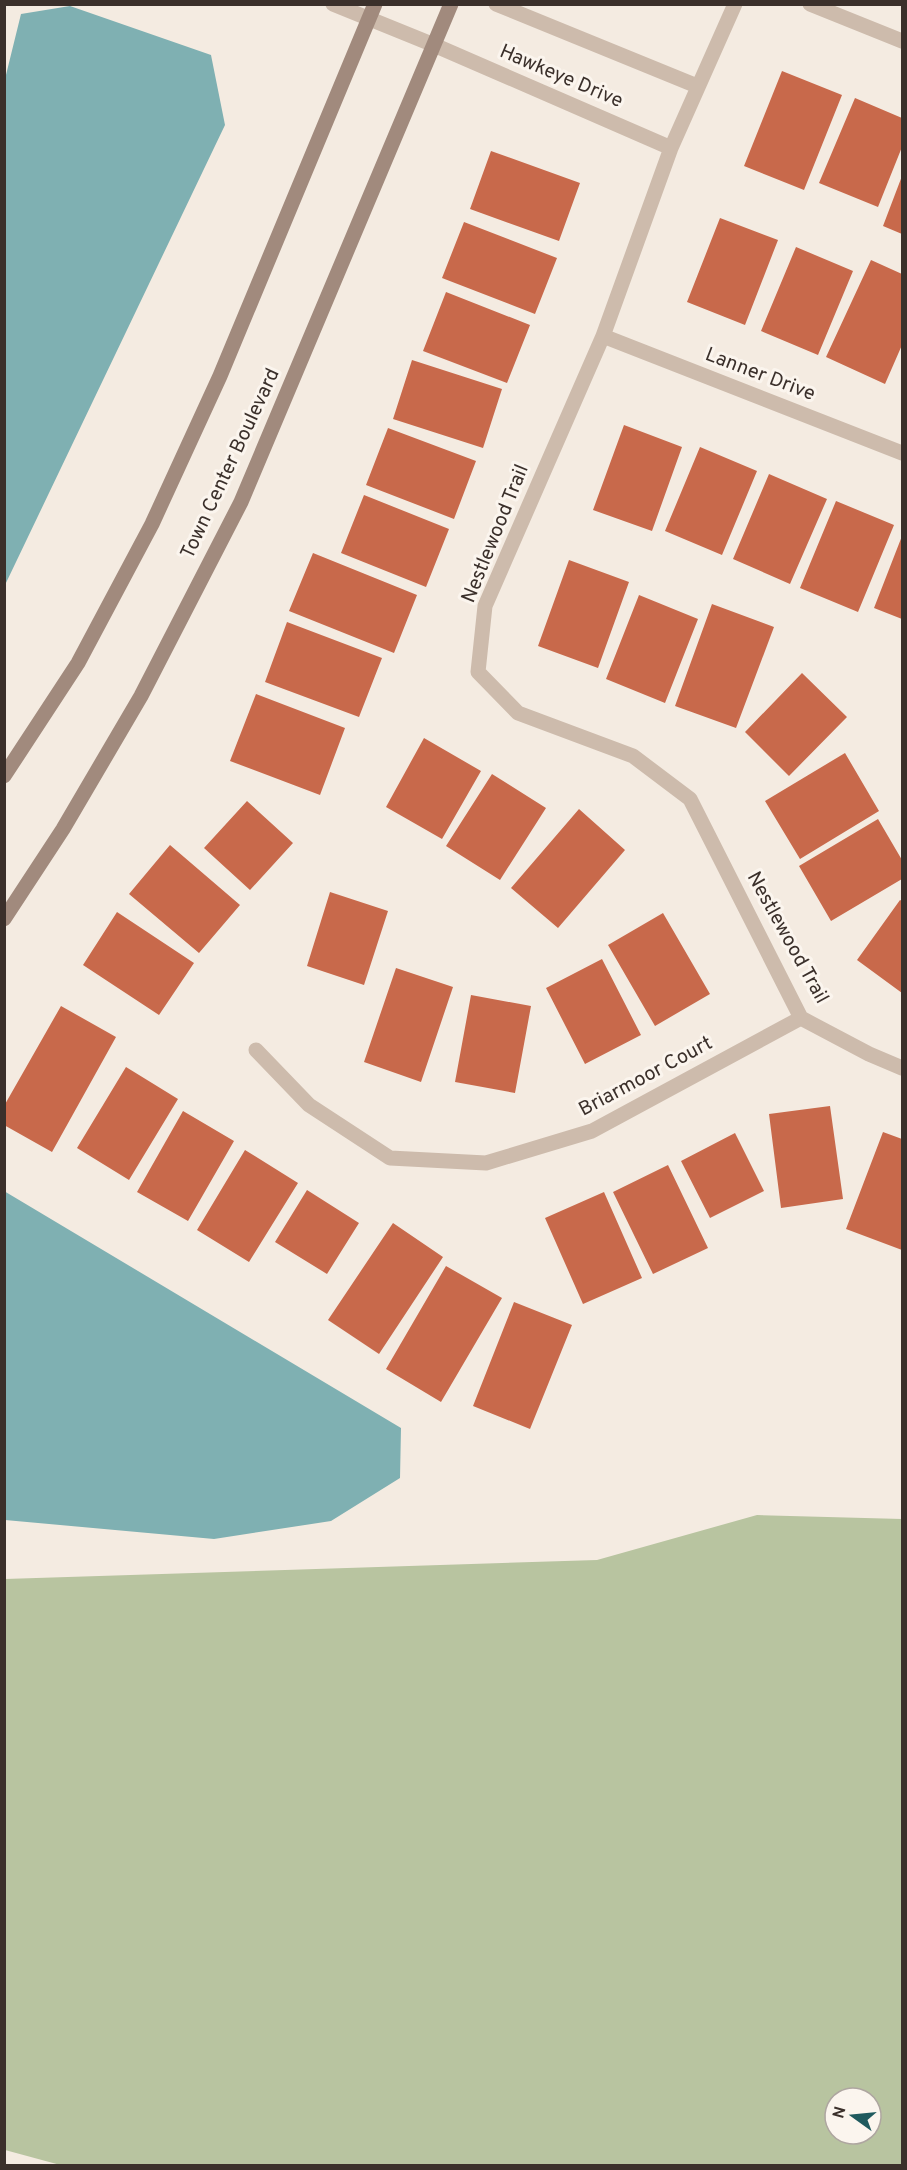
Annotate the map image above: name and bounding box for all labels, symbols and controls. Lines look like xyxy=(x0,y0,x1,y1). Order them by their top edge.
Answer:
street label: Hawkeye Drive xyxy=(495,39,627,115)
street label: Lanner Drive xyxy=(701,342,819,408)
street label: Town Center Boulevard xyxy=(175,365,287,563)
street label: Nestlewood Trail xyxy=(456,461,536,607)
street label: Nestlewood Trail xyxy=(740,867,834,1009)
street label: Briarmoor Court xyxy=(575,1031,717,1123)
north arrow xyxy=(823,2086,883,2146)
text: N xyxy=(829,2104,852,2121)

